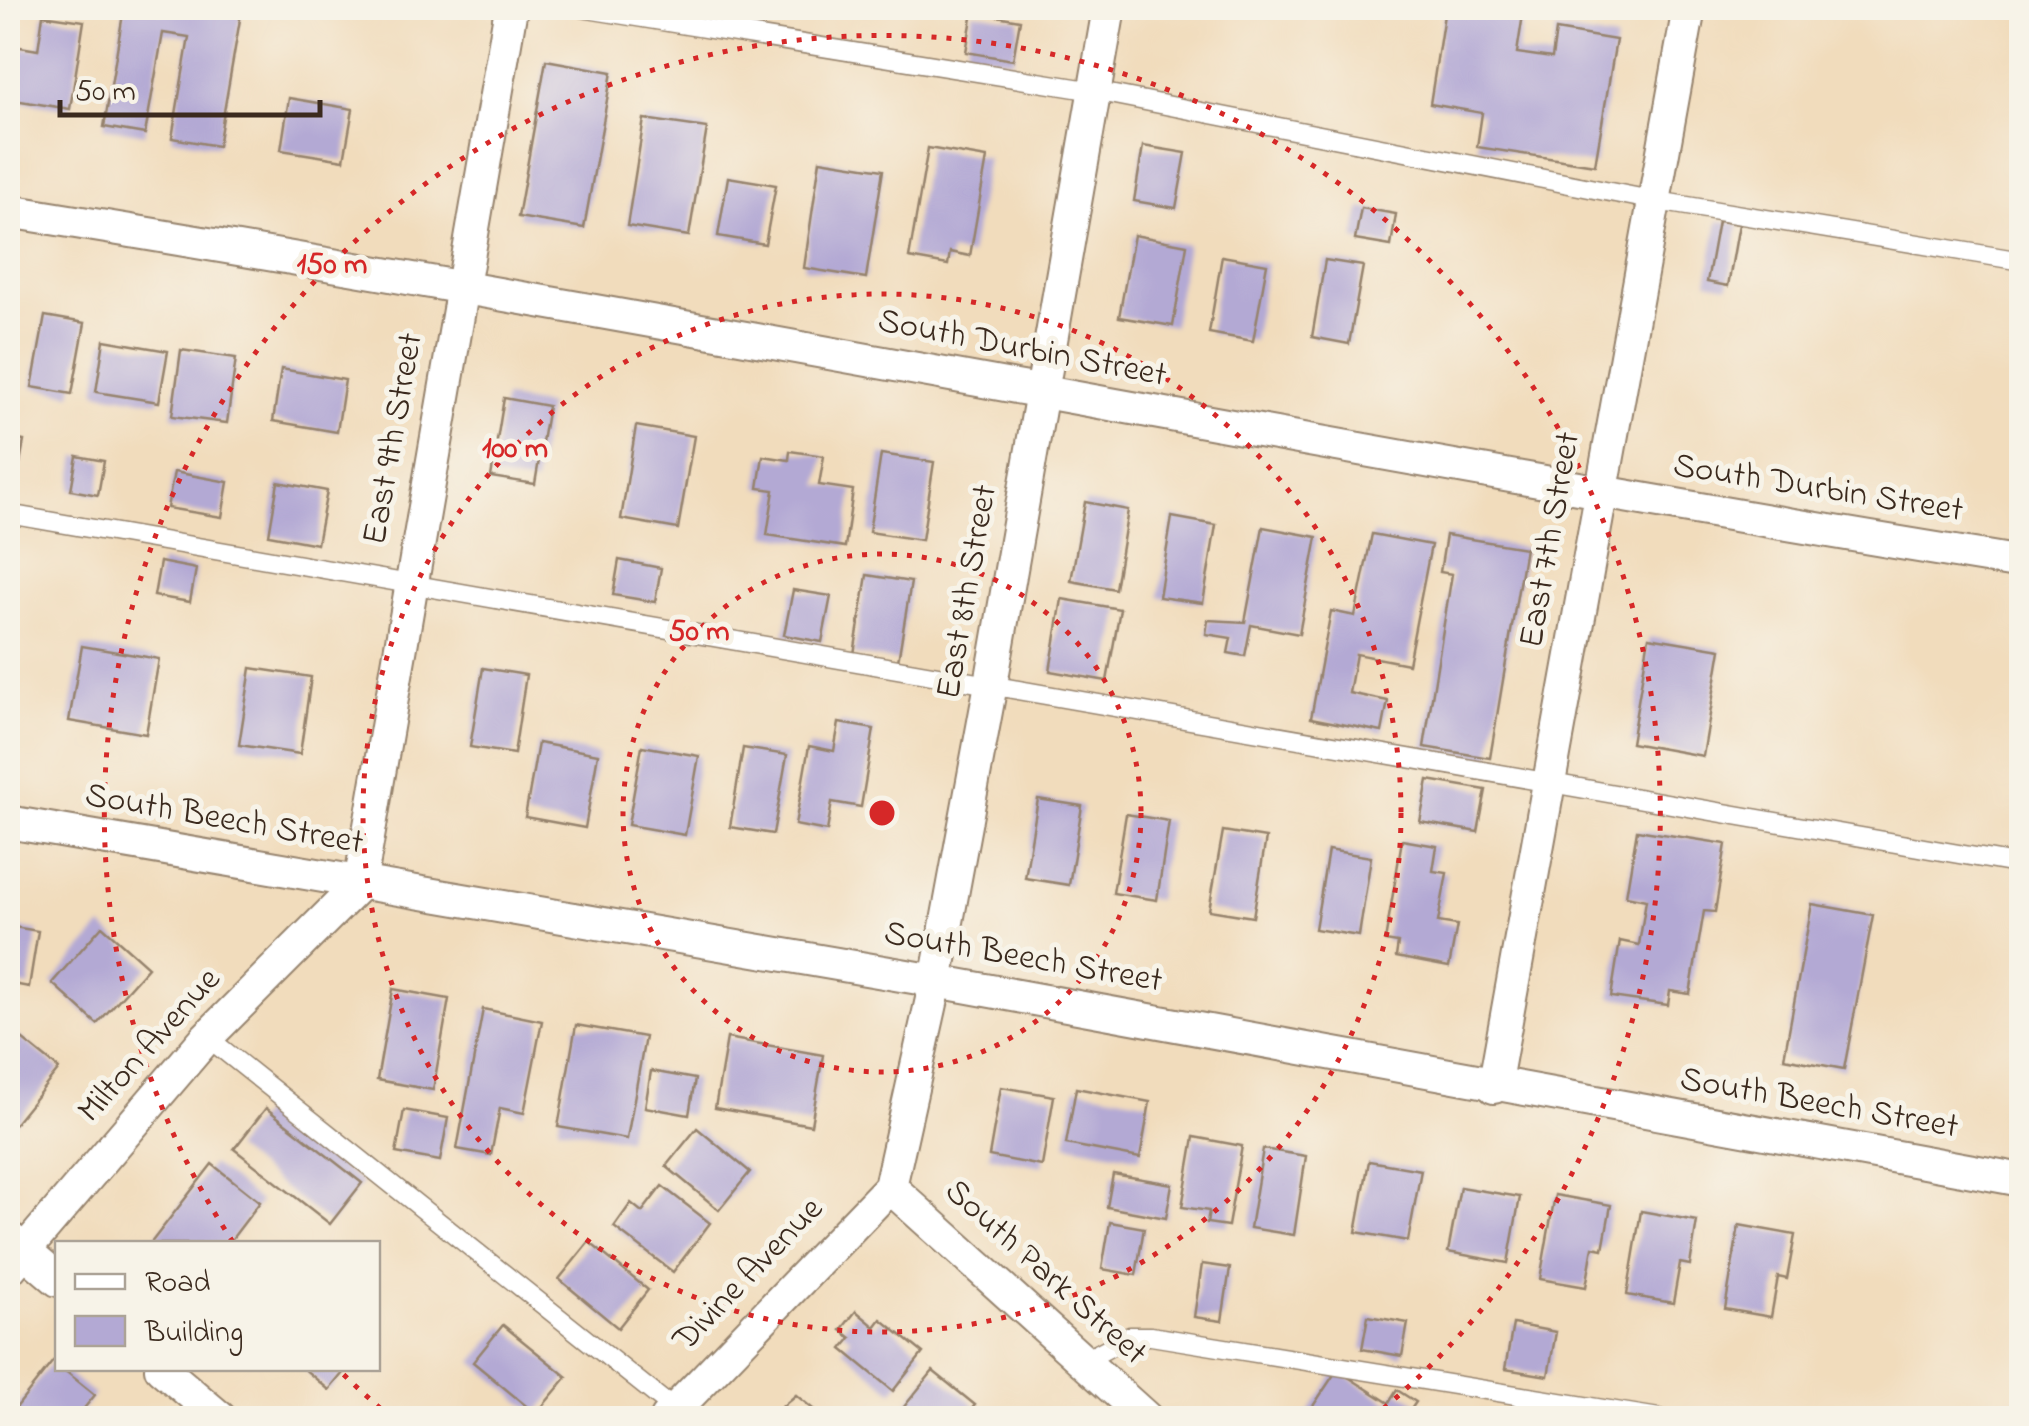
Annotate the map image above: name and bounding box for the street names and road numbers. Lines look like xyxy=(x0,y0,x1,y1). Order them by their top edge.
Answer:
street label: South Durbin Street xyxy=(873,296,1171,402)
street label: East 9th Street xyxy=(350,329,438,549)
street label: East 7th Street xyxy=(1507,428,1595,652)
street label: South Durbin Street xyxy=(1669,441,1967,537)
street label: East 8th Street xyxy=(924,481,1012,703)
street label: South Beech Street xyxy=(81,770,367,870)
street label: South Beech Street xyxy=(880,908,1166,1008)
street label: Milton Avenue xyxy=(66,957,234,1135)
street label: South Beech Street xyxy=(1676,1054,1962,1154)
street label: South Park Street xyxy=(932,1168,1158,1378)
street label: Divine Avenue xyxy=(661,1186,836,1365)

